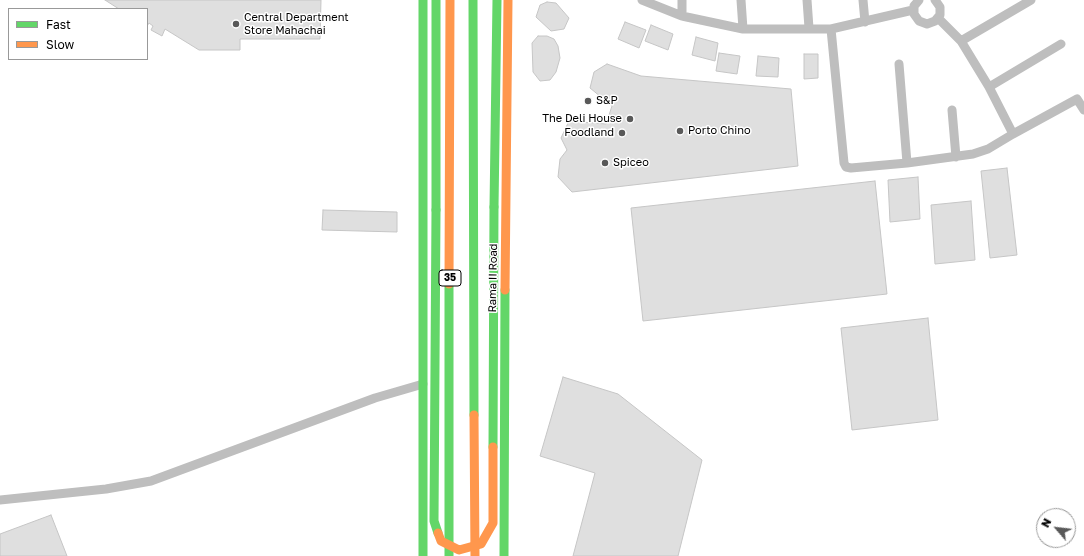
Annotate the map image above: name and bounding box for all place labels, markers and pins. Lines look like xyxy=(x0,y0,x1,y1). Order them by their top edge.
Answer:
place label: Central Department Store Mahachai xyxy=(244,11,349,37)
marker: Central Department Store Mahachai xyxy=(231,19,241,29)
place label: S&P xyxy=(596,94,618,108)
marker: S&P xyxy=(583,96,593,106)
place label: The Deli House xyxy=(542,112,622,126)
marker: The Deli House xyxy=(625,114,635,124)
place label: Porto Chino xyxy=(688,124,751,138)
place label: Foodland xyxy=(564,126,614,140)
marker: Porto Chino xyxy=(675,126,685,136)
marker: Foodland xyxy=(617,128,627,138)
place label: Spiceo xyxy=(613,156,649,170)
marker: Spiceo xyxy=(600,158,610,168)

